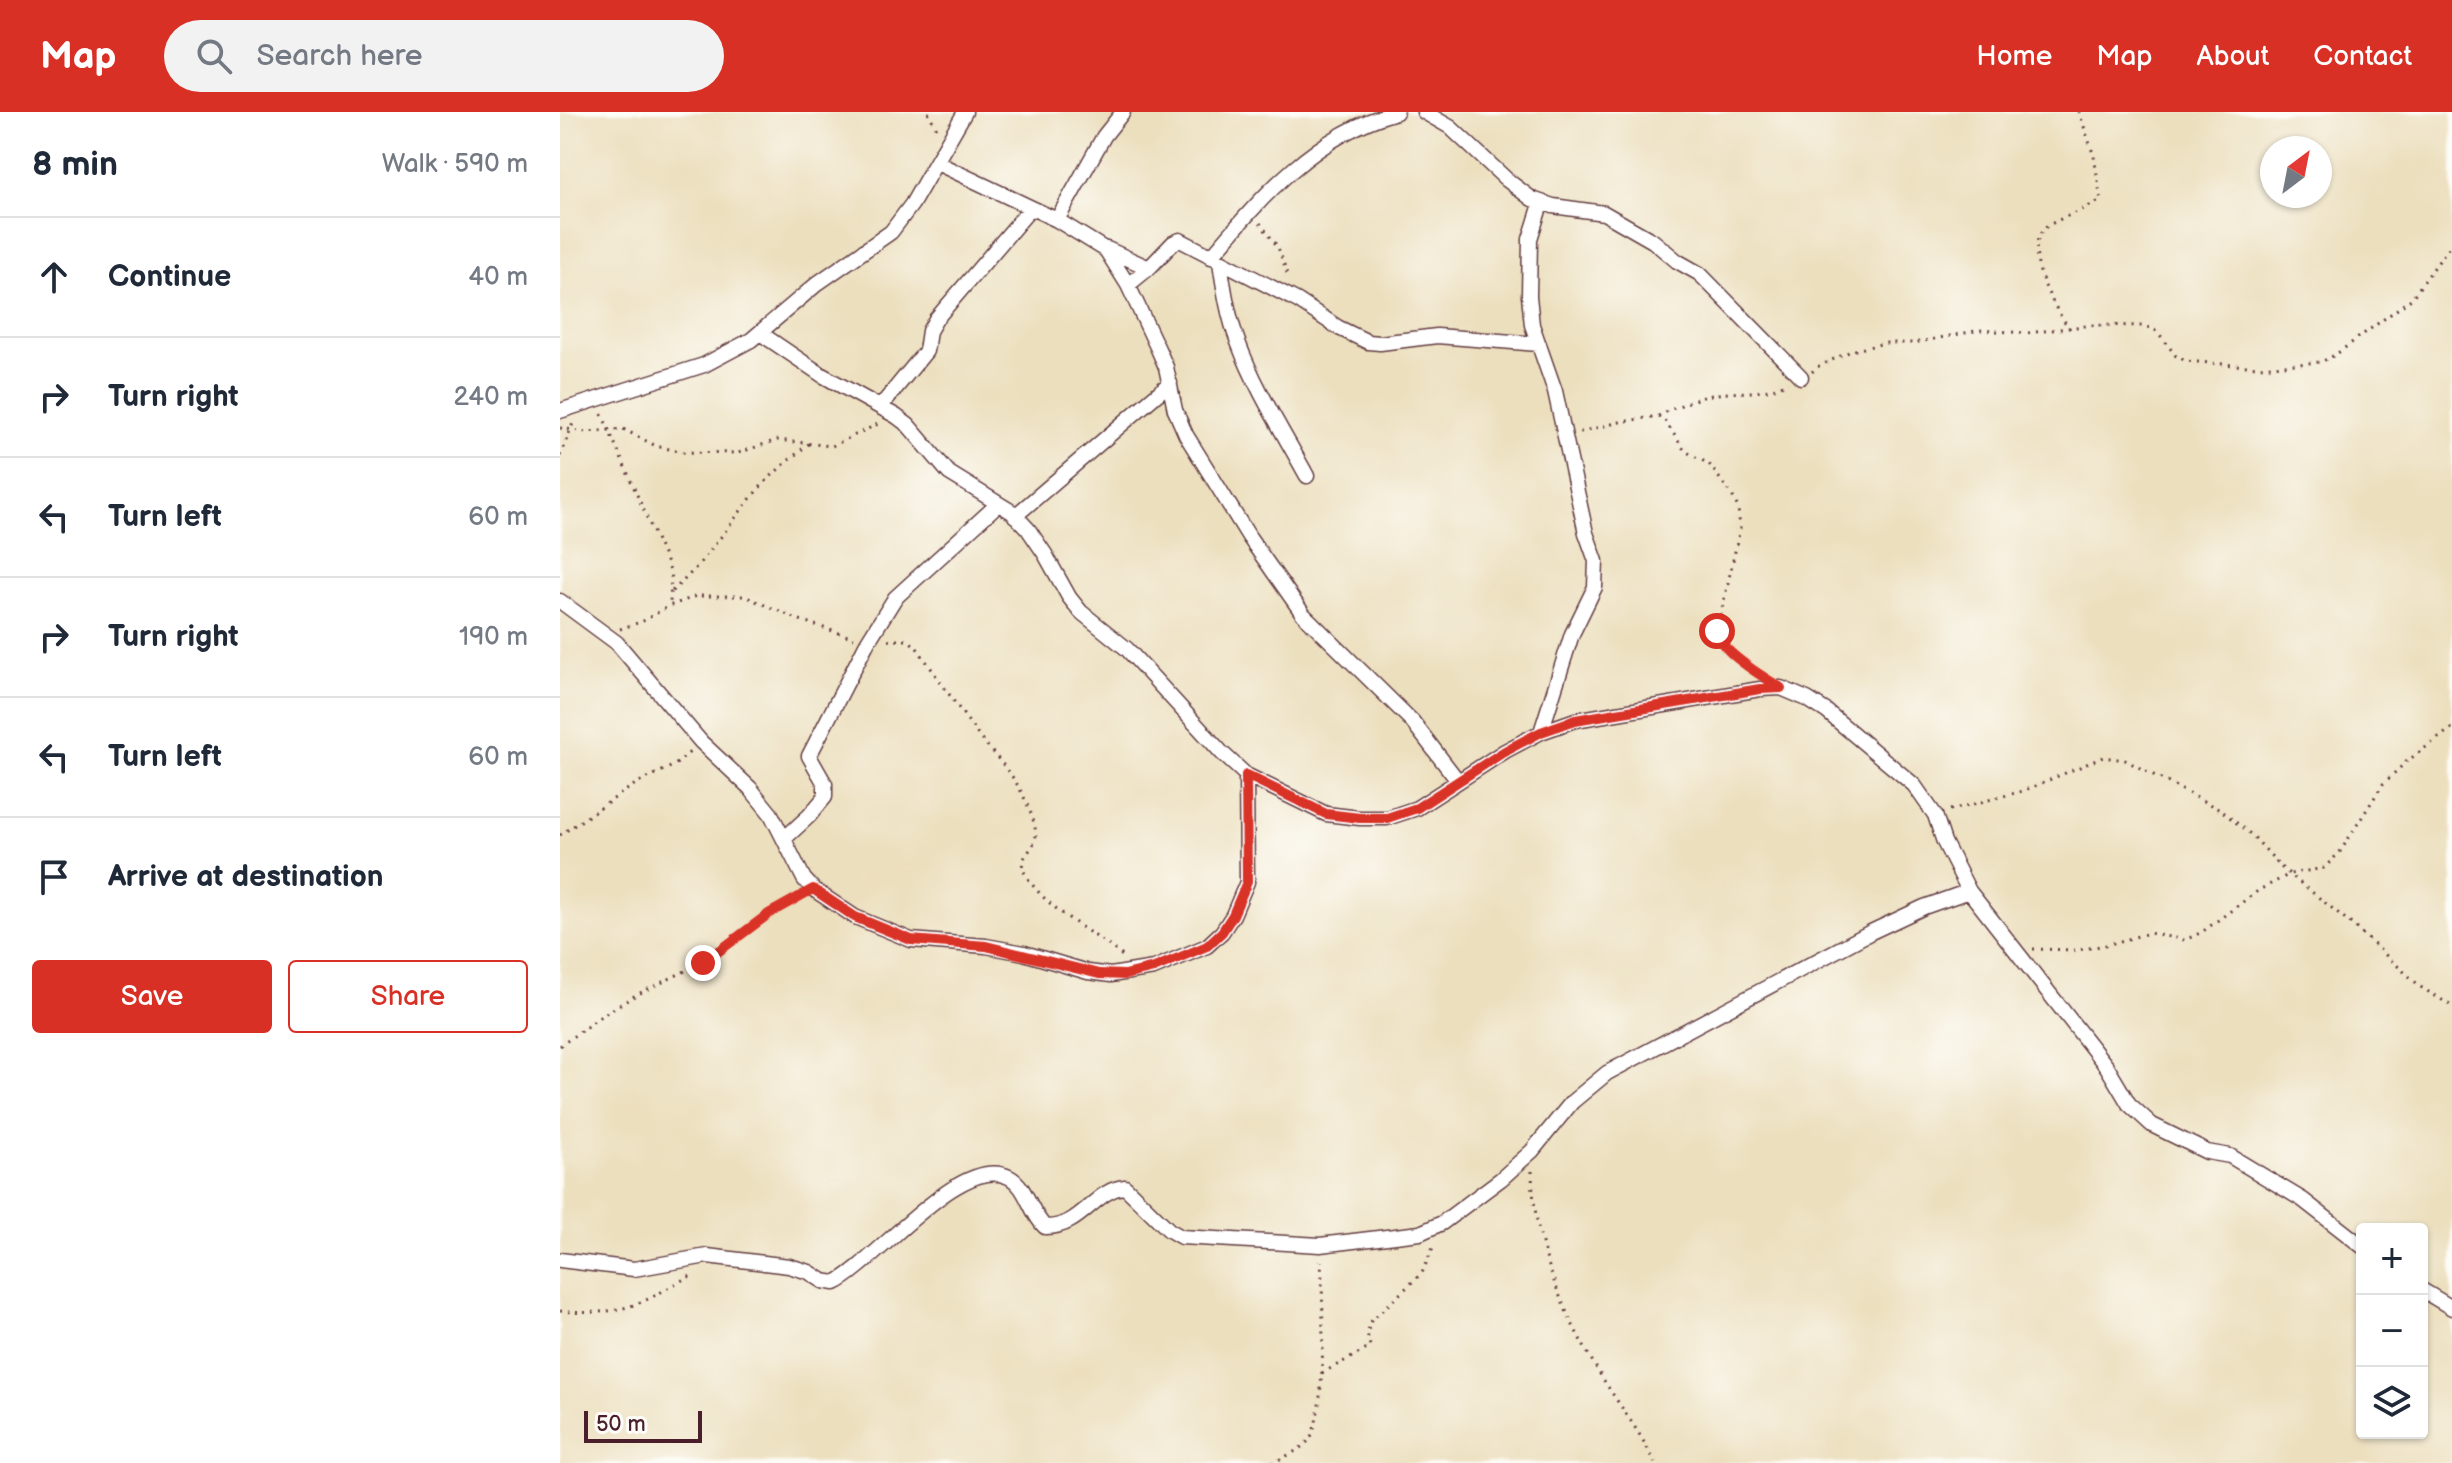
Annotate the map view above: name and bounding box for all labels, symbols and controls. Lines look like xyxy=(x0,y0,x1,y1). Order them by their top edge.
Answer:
search box xyxy=(164,20,724,92)
text: Map xyxy=(40,34,116,79)
icon: search xyxy=(192,34,236,78)
text: Search here xyxy=(256,38,423,74)
text: Home xyxy=(1976,40,2052,73)
text: Map xyxy=(2096,40,2153,73)
text: About xyxy=(2197,40,2269,73)
text: Contact xyxy=(2313,40,2412,73)
north arrow xyxy=(2260,136,2332,208)
text: 8 min xyxy=(32,144,118,185)
text: Walk · 590 m xyxy=(382,149,528,180)
icon: ahead xyxy=(32,255,76,299)
text: Continue xyxy=(108,259,231,295)
text: 40 m xyxy=(468,262,528,293)
icon: right xyxy=(32,375,76,419)
text: Turn right xyxy=(108,379,239,415)
text: 240 m xyxy=(453,382,528,413)
icon: left xyxy=(32,495,76,539)
text: Turn left xyxy=(108,499,222,535)
text: 60 m xyxy=(468,502,528,533)
route start xyxy=(1699,613,1735,649)
icon: right xyxy=(32,615,76,659)
text: Turn right xyxy=(108,619,239,655)
text: 190 m xyxy=(459,622,528,653)
icon: left xyxy=(32,735,76,779)
text: Turn left xyxy=(108,739,222,775)
text: 60 m xyxy=(468,742,528,773)
icon: arrive xyxy=(32,855,76,899)
text: Arrive at destination xyxy=(108,859,384,895)
route end xyxy=(685,945,721,981)
button: Save xyxy=(32,960,272,1033)
button: Share xyxy=(288,960,528,1033)
map controls xyxy=(2356,1223,2428,1439)
button: + xyxy=(2356,1223,2428,1295)
button: − xyxy=(2356,1295,2428,1367)
button: layers xyxy=(2356,1367,2428,1439)
scale bar xyxy=(584,1407,702,1443)
text: 50 m xyxy=(596,1411,646,1438)

